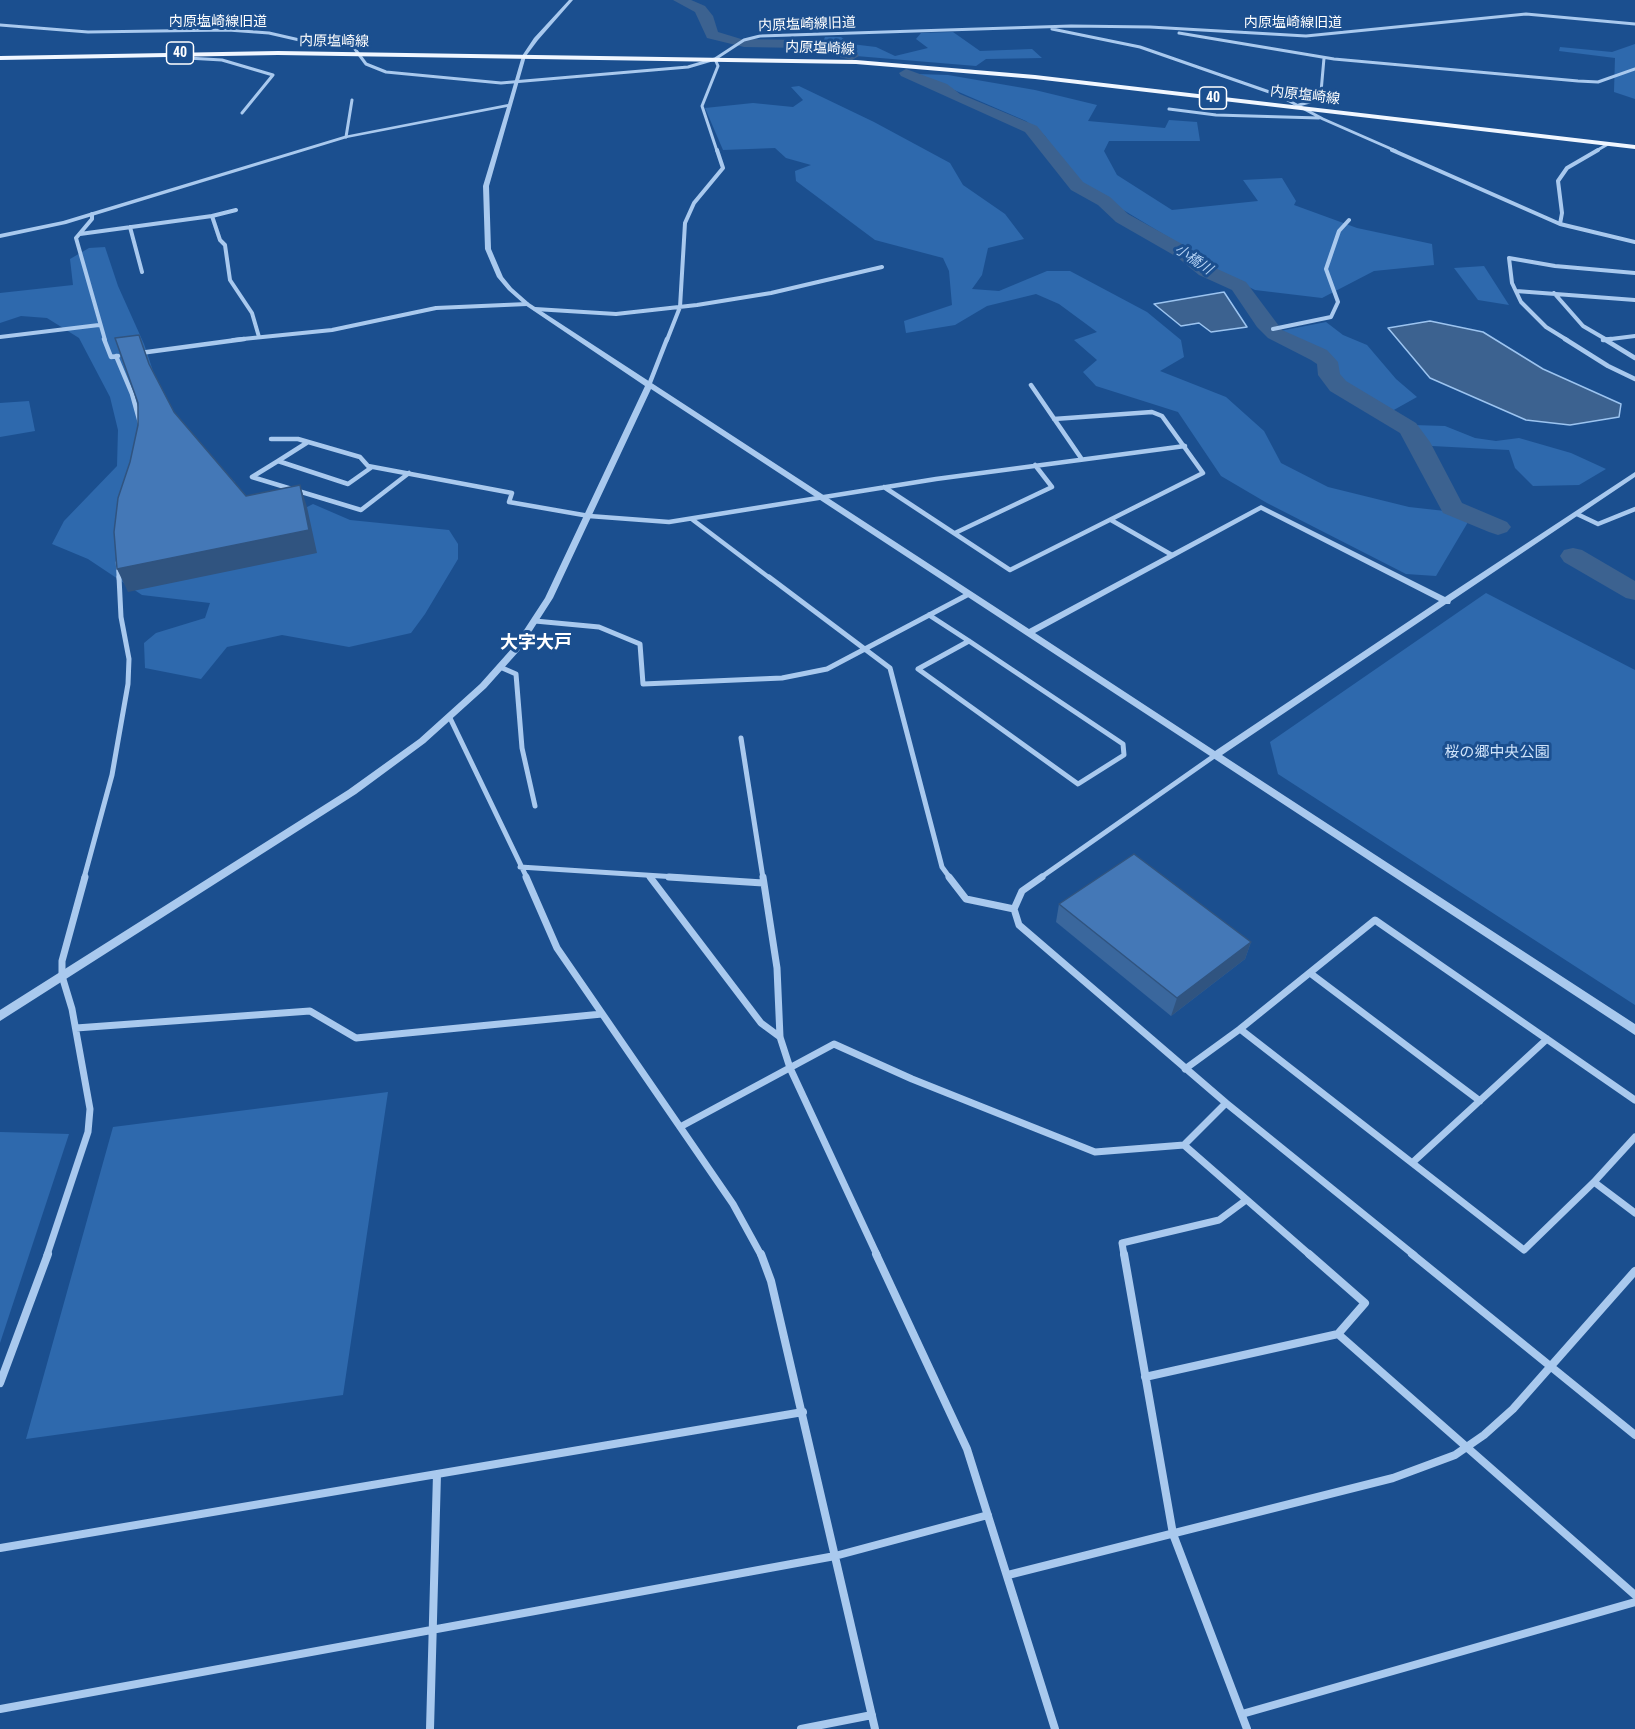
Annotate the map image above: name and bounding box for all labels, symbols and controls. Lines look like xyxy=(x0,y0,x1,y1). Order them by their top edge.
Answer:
street label: 内原塩崎線旧道 xyxy=(169,14,267,30)
street label: 内原塩崎線旧道 xyxy=(758,15,856,35)
street label: 内原塩崎線旧道 xyxy=(1244,15,1342,31)
street label: 内原塩崎線 xyxy=(299,33,369,51)
street label: 内原塩崎線 xyxy=(785,39,855,59)
road number: 40 xyxy=(166,42,194,64)
street label: 内原塩崎線 xyxy=(1269,83,1341,109)
road number: 40 xyxy=(1200,87,1226,109)
water label: 小橋川 xyxy=(1171,241,1215,279)
district label: 大字大戸 xyxy=(500,632,572,654)
park label: 桜の郷中央公園 xyxy=(1445,744,1549,762)

